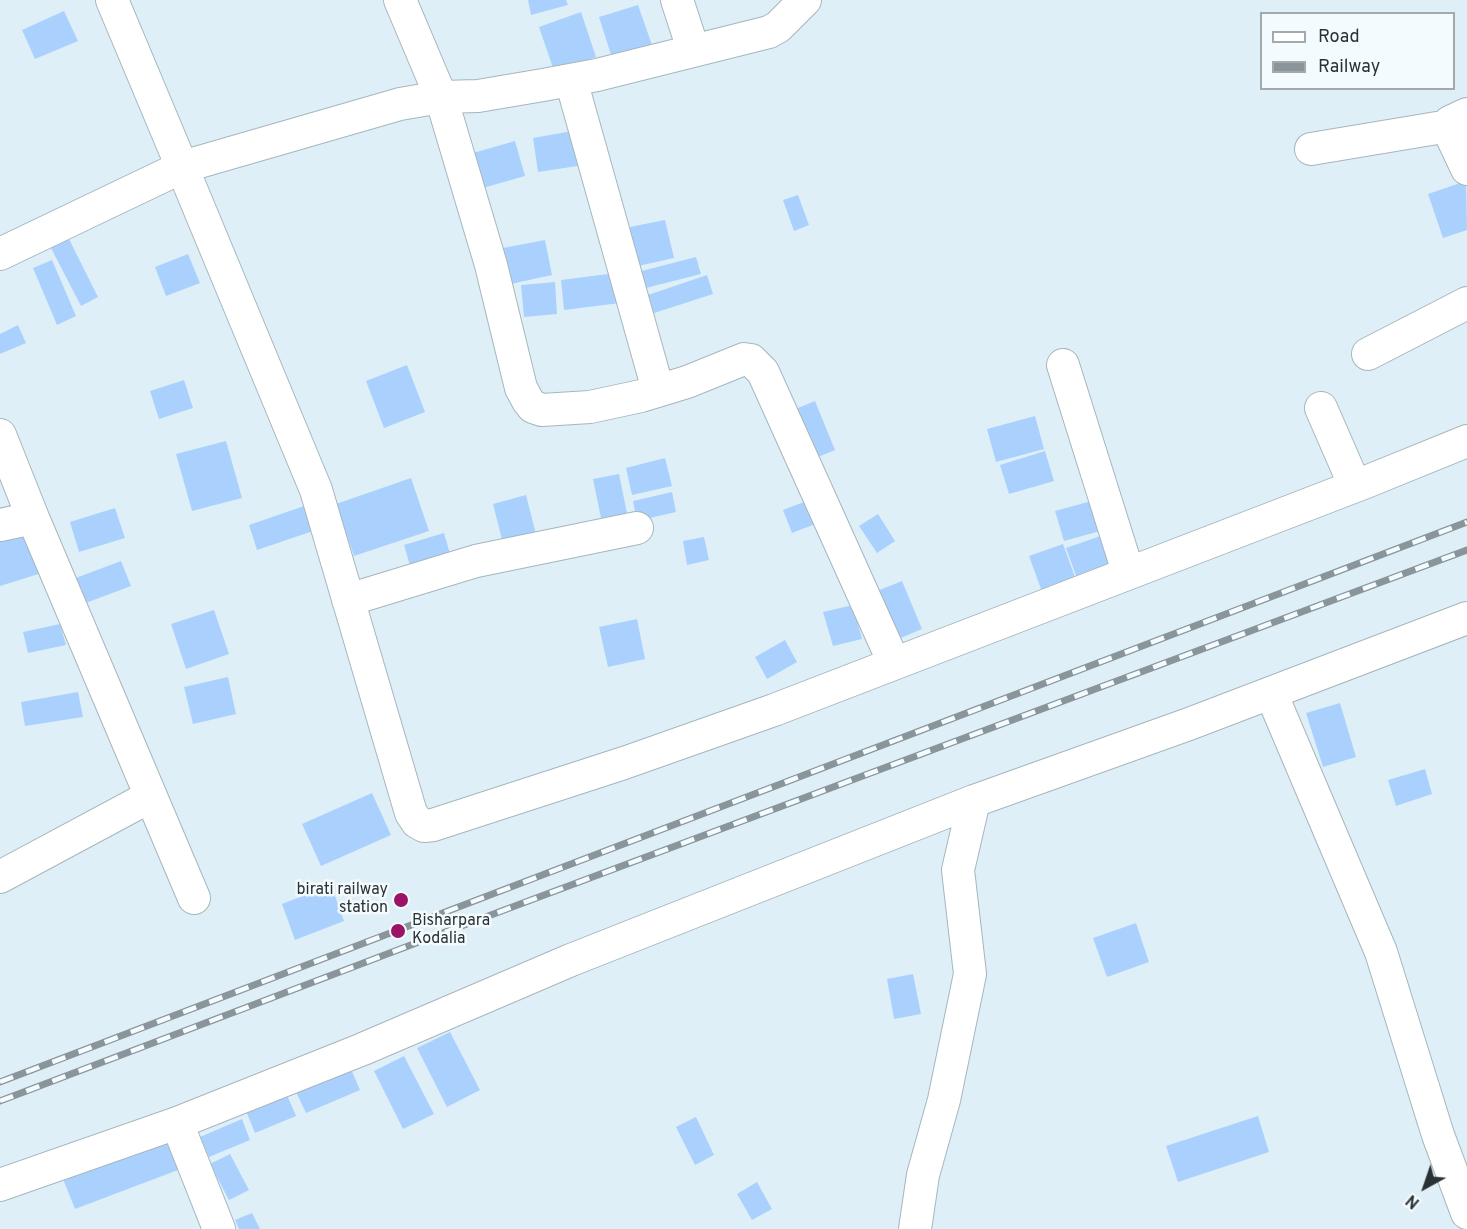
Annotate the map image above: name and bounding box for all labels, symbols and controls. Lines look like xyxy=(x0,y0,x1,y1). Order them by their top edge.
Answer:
legend xyxy=(1260,12,1455,90)
text: Road xyxy=(1318,26,1360,49)
text: Railway xyxy=(1318,56,1380,79)
place label: birati railway station xyxy=(297,881,388,919)
marker: birati railway station xyxy=(392,891,410,909)
place label: Bisharpara Kodalia xyxy=(412,912,490,950)
marker: Bisharpara Kodalia xyxy=(389,922,407,940)
north arrow xyxy=(1395,1157,1455,1217)
text: N xyxy=(1403,1189,1424,1212)

